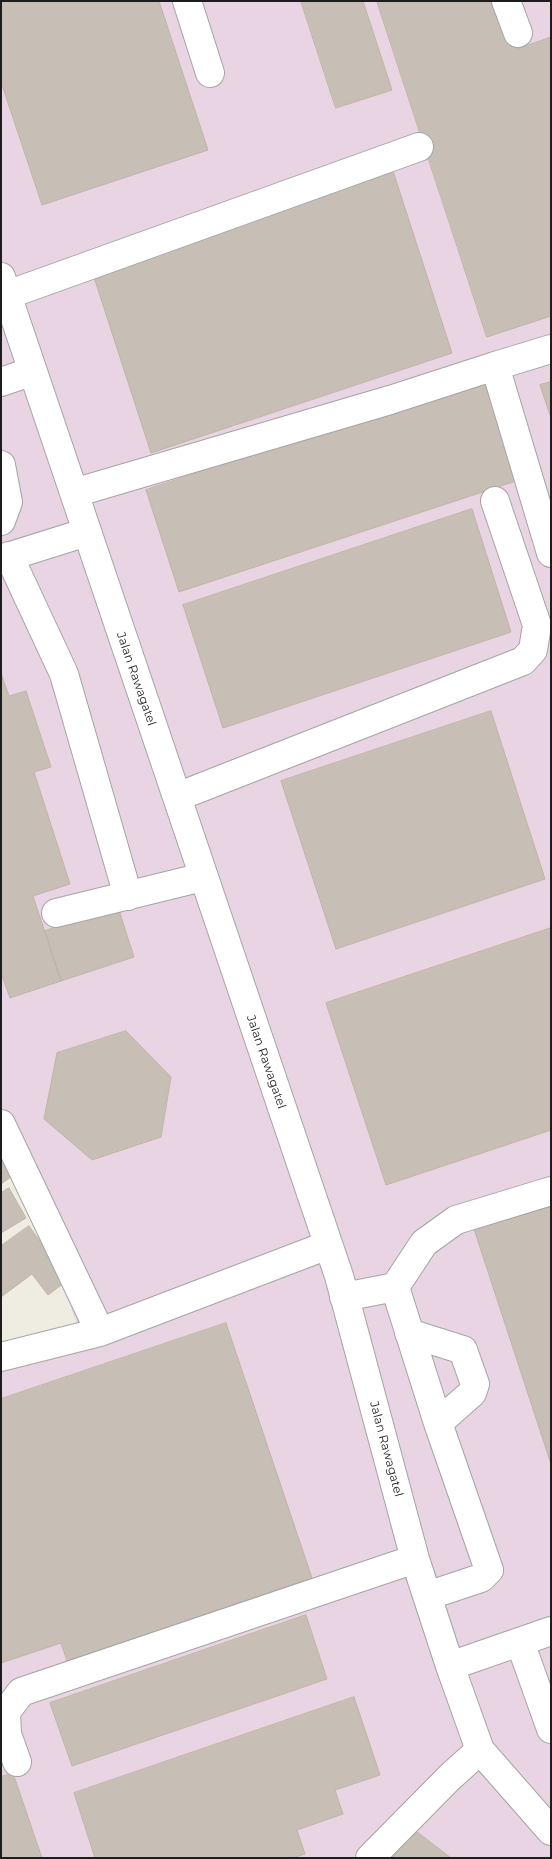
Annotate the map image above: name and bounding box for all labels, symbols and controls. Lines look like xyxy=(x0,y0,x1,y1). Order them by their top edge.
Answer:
street label: Jalan Rawagatel xyxy=(113,630,159,728)
street label: Jalan Rawagatel xyxy=(243,1013,289,1111)
street label: Jalan Rawagatel xyxy=(366,1400,406,1498)

